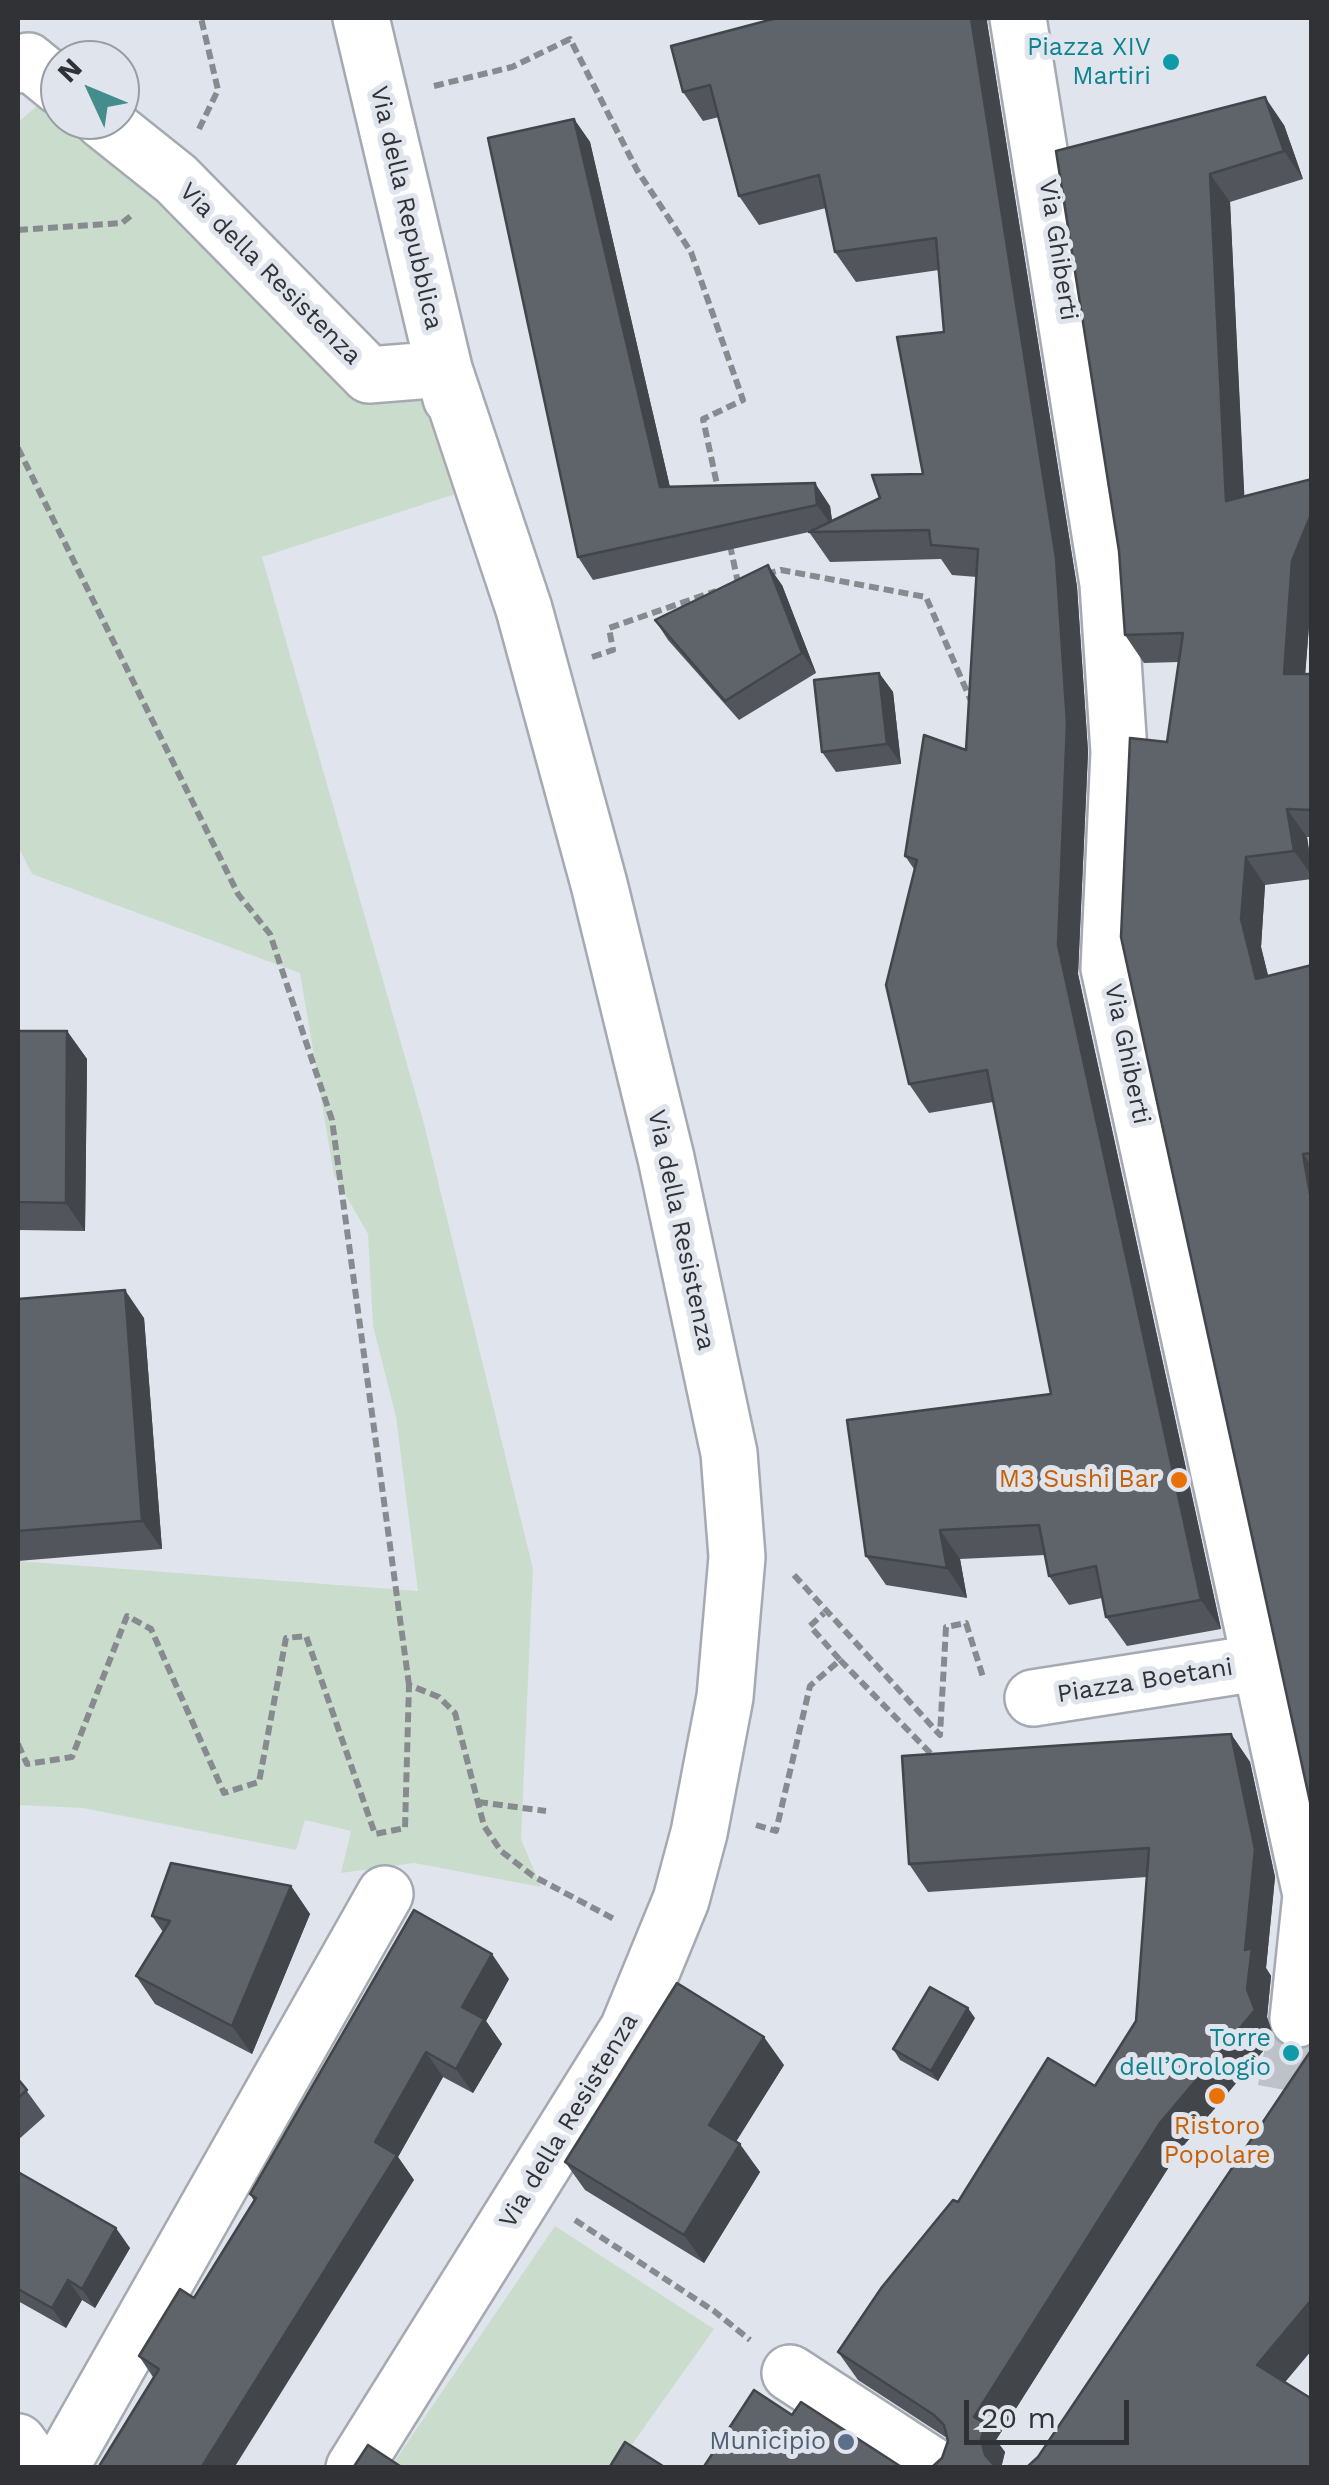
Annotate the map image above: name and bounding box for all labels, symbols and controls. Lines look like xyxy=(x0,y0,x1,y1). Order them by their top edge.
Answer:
place label: Piazza XIV Martiri xyxy=(1027,33,1151,92)
north arrow xyxy=(40,40,140,140)
text: N xyxy=(50,51,89,89)
marker: Piazza XIV Martiri xyxy=(1160,51,1182,73)
street label: Via della Repubblica xyxy=(363,83,449,333)
street label: Via della Resistenza xyxy=(173,177,367,371)
street label: Via Ghiberti xyxy=(1032,177,1084,323)
street label: Via Ghiberti xyxy=(1098,981,1156,1127)
street label: Via della Resistenza xyxy=(641,1107,721,1353)
place label: M3 Sushi Bar xyxy=(999,1465,1159,1495)
marker: M3 Sushi Bar xyxy=(1168,1469,1190,1491)
street label: Piazza Boetani xyxy=(1055,1652,1235,1710)
street label: Via della Resistenza xyxy=(493,2008,645,2234)
place label: Torre dell’Orologio xyxy=(1119,2024,1271,2083)
marker: Torre dell’Orologio xyxy=(1280,2042,1302,2064)
marker: Ristoro Popolare xyxy=(1206,2085,1228,2107)
place label: Ristoro Popolare xyxy=(1164,2112,1270,2171)
scale bar xyxy=(969,2380,1134,2442)
text: 20 m xyxy=(981,2400,1056,2435)
place label: Municipio xyxy=(709,2427,826,2457)
marker: Municipio xyxy=(835,2431,857,2453)

